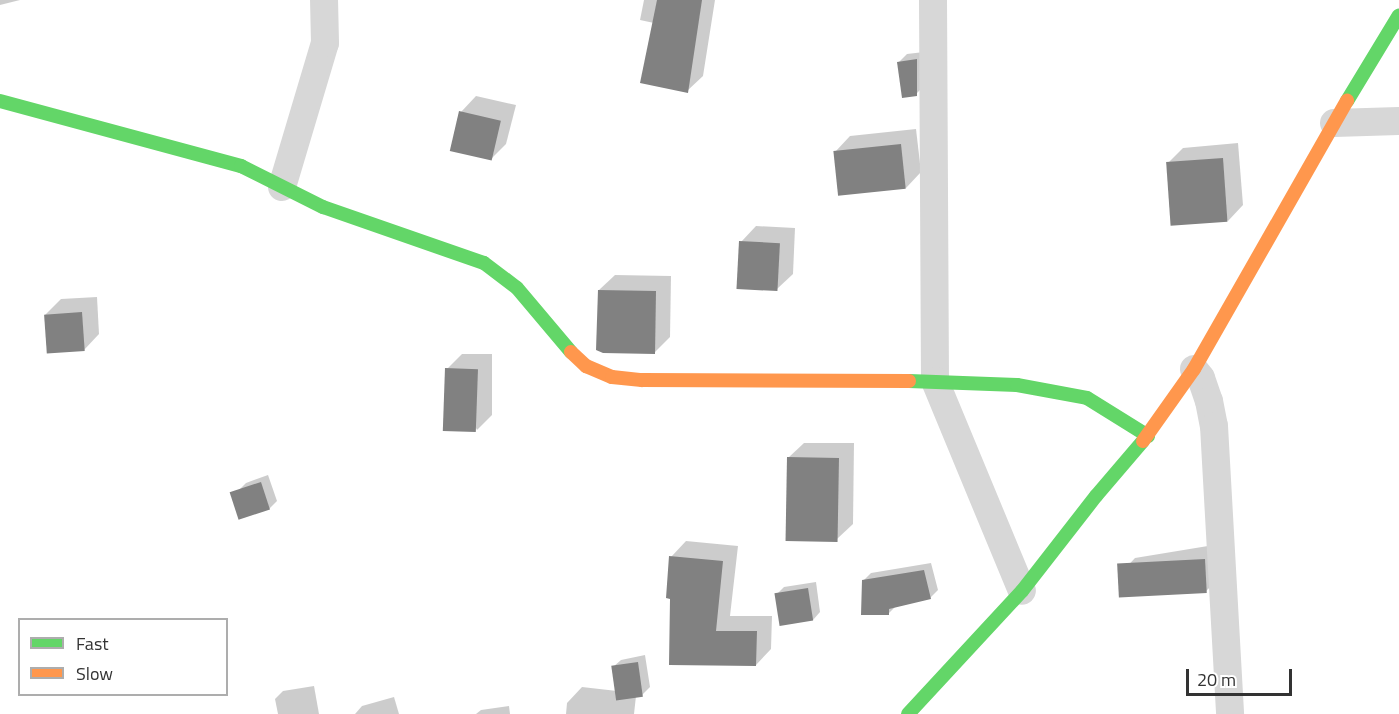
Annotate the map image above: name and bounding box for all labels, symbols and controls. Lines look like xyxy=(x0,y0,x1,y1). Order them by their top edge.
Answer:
legend xyxy=(18,618,228,696)
text: Fast xyxy=(76,630,109,657)
scale bar xyxy=(1189,657,1296,695)
text: Slow xyxy=(76,660,113,687)
text: 20 m xyxy=(1197,666,1236,693)

